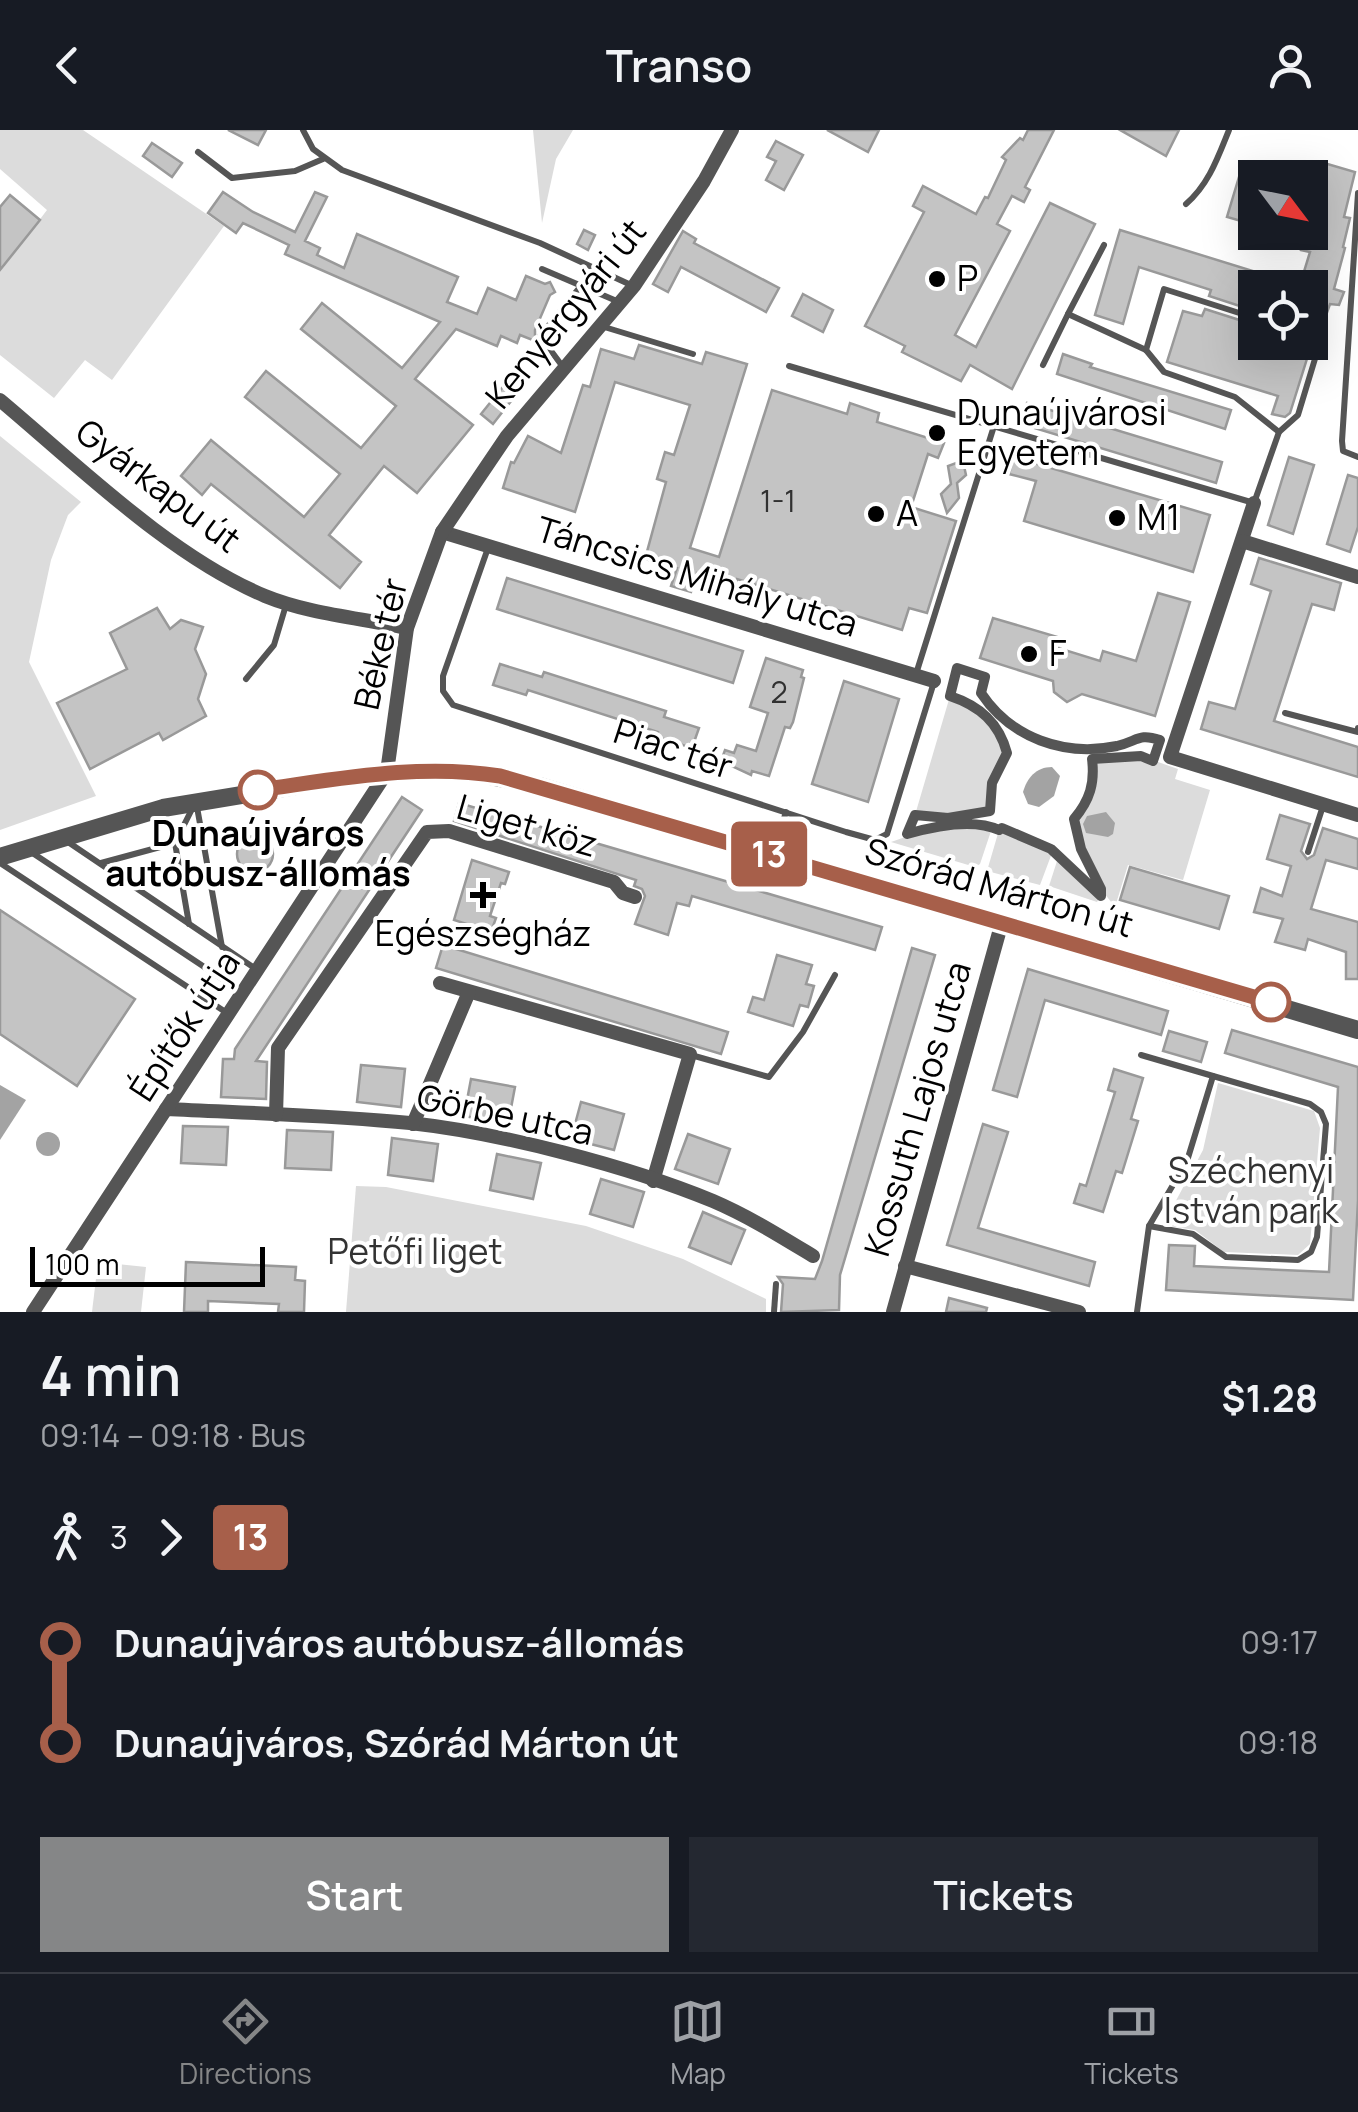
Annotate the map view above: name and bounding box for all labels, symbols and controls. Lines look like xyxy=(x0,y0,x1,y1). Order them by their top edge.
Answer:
text: Transo xyxy=(606,34,752,96)
icon: back xyxy=(40,38,95,93)
icon: person xyxy=(1263,38,1318,93)
north arrow xyxy=(1238,160,1328,250)
map controls xyxy=(1238,160,1328,360)
street label: Kenyérgyári út xyxy=(474,209,656,418)
place label: P xyxy=(957,254,978,302)
marker: P xyxy=(926,268,948,290)
button: locate xyxy=(1238,270,1328,360)
place label: Dunaújvárosi Egyetem xyxy=(957,388,1167,476)
street label: Gyárkapu út xyxy=(66,407,251,563)
marker: Dunaújvárosi Egyetem xyxy=(926,422,948,444)
house number: 1-1 xyxy=(760,480,796,521)
place label: A xyxy=(896,489,918,537)
place label: M1 xyxy=(1137,493,1180,541)
marker: A xyxy=(865,503,887,525)
street label: Táncsics Mihály utca xyxy=(531,504,864,648)
marker: M1 xyxy=(1106,507,1128,529)
street label: Béke tér xyxy=(342,573,418,714)
place label: F xyxy=(1049,629,1067,677)
marker: F xyxy=(1018,643,1040,665)
house number: 2 xyxy=(770,671,788,712)
street label: Piac tér xyxy=(608,706,739,790)
marker: Dunaújváros autóbusz-állomás xyxy=(239,771,277,809)
street label: Liget köz xyxy=(452,782,603,868)
place label: Dunaújváros autóbusz-állomás xyxy=(105,809,411,897)
line badge: 13 xyxy=(724,822,814,886)
street label: Szórád Márton út xyxy=(860,826,1139,948)
text: 13 xyxy=(751,830,787,878)
marker: Egészségház xyxy=(470,882,496,908)
place label: Egészségház xyxy=(375,909,591,957)
street label: Építők útja xyxy=(118,941,251,1110)
street label: Kossuth Lajos utca xyxy=(852,956,982,1261)
unlabelled marker xyxy=(1252,983,1290,1021)
street label: Görbe utca xyxy=(413,1072,598,1156)
park label: Széchenyi István park xyxy=(1164,1146,1340,1234)
park label: Petőfi liget xyxy=(327,1227,503,1275)
scale bar xyxy=(30,1242,265,1286)
text: 100 m xyxy=(45,1245,119,1283)
text: 4 min xyxy=(40,1337,181,1413)
text: $1.28 xyxy=(1222,1371,1318,1423)
text: 09:14 – 09:18 · Bus xyxy=(40,1413,306,1457)
icon: walk xyxy=(40,1510,95,1565)
icon: forward xyxy=(143,1510,198,1565)
text: 13 xyxy=(233,1513,268,1561)
text: 3 xyxy=(110,1515,128,1559)
text: Dunaújváros autóbusz-állomás xyxy=(114,1616,684,1668)
text: 09:17 xyxy=(1241,1620,1318,1664)
text: Dunaújváros, Szórád Márton út xyxy=(114,1716,679,1768)
text: 09:18 xyxy=(1238,1720,1318,1764)
button: Start xyxy=(40,1837,669,1952)
button: Tickets xyxy=(689,1837,1318,1952)
tab: Directions xyxy=(179,1994,312,2092)
tab: Map xyxy=(670,1994,726,2092)
tab: Tickets xyxy=(1084,1994,1179,2092)

